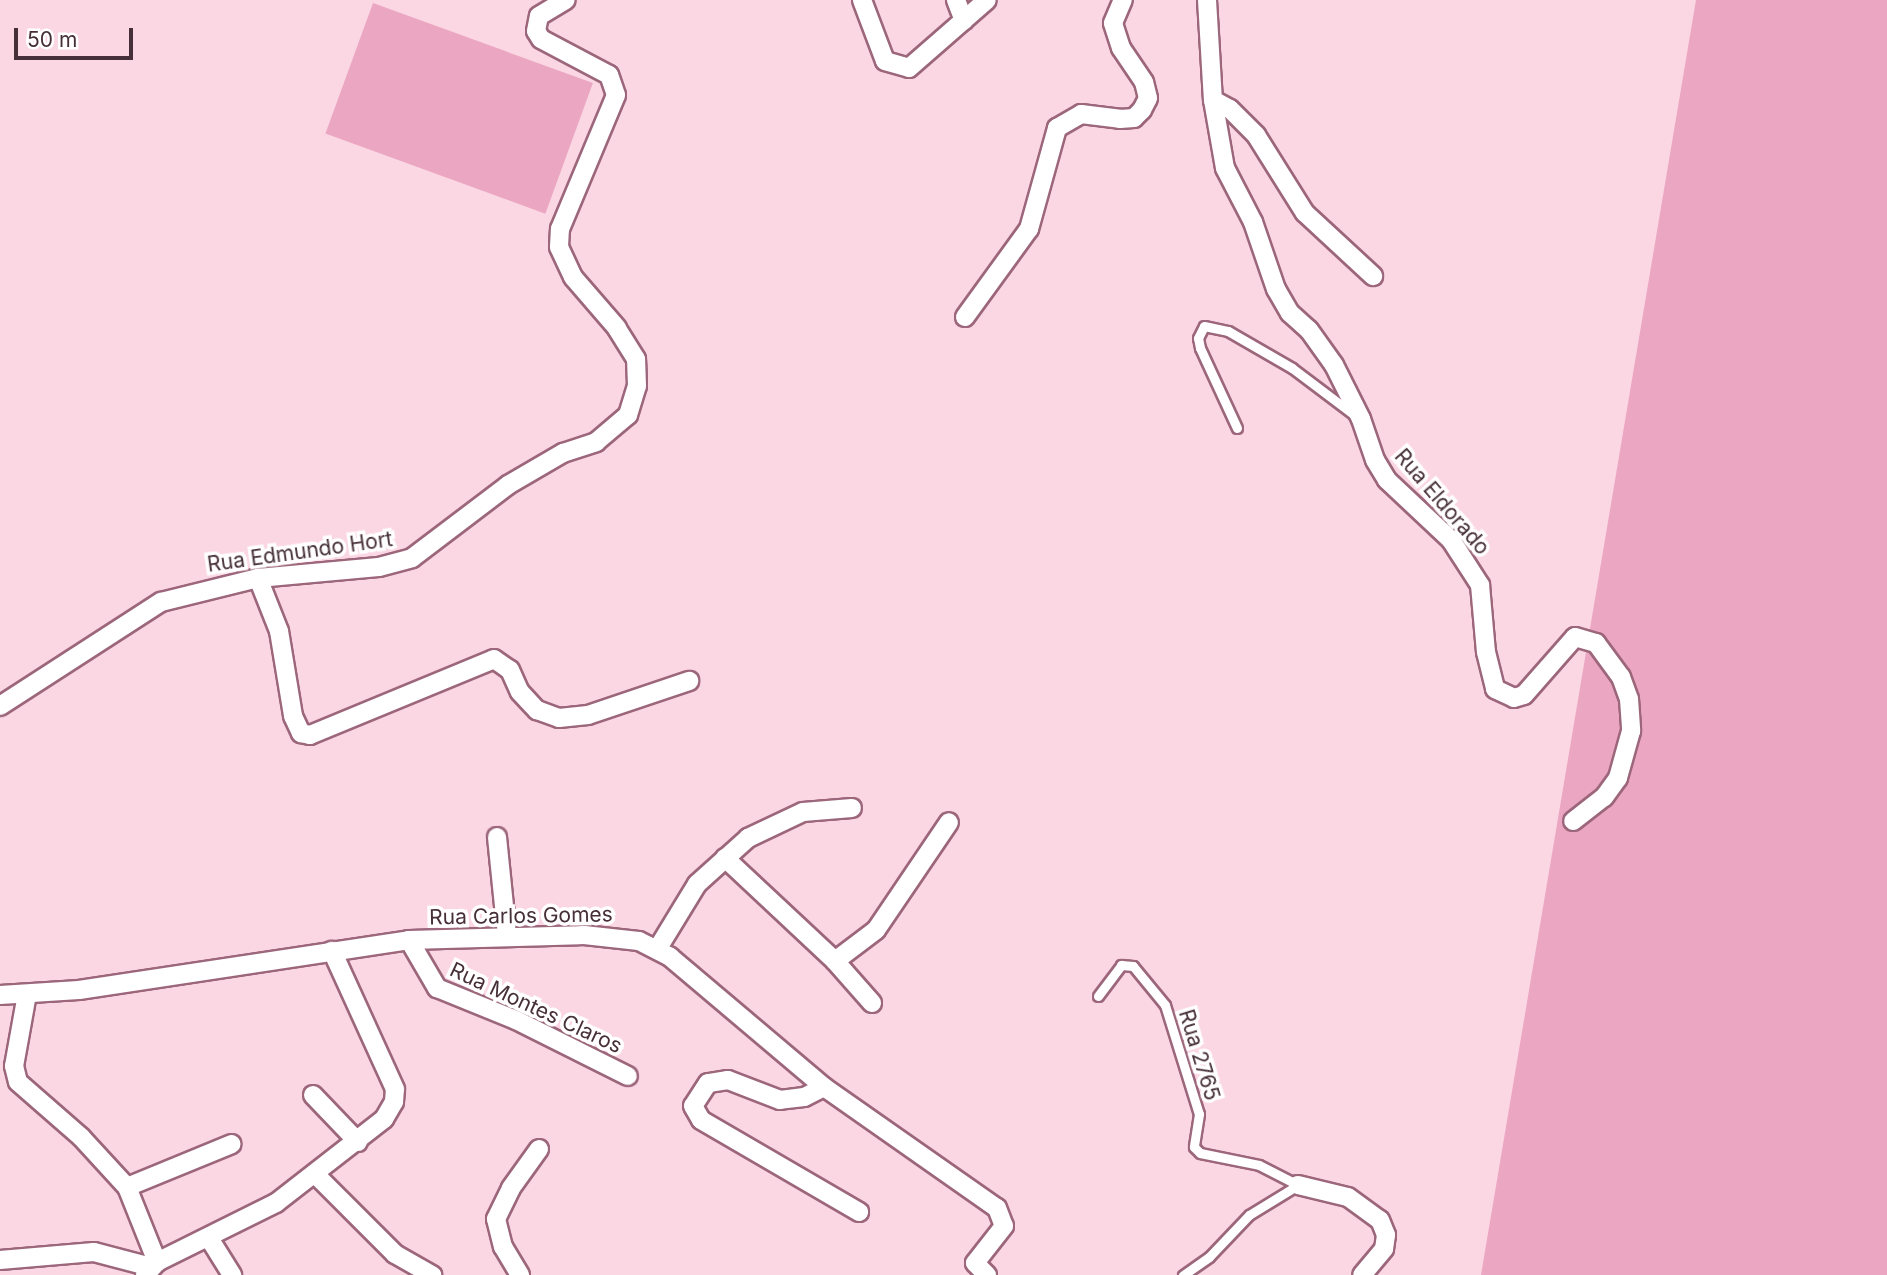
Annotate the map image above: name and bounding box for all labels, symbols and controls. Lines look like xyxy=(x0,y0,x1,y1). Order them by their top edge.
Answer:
scale bar xyxy=(18,14,136,58)
text: 50 m xyxy=(27,27,77,52)
street label: Rua Eldorado xyxy=(1389,444,1495,560)
street label: Rua Edmundo Hort xyxy=(206,527,394,577)
street label: Rua Carlos Gomes xyxy=(429,902,613,930)
street label: Rua Montes Claros xyxy=(446,957,626,1059)
street label: Rua 2765 xyxy=(1173,1006,1225,1104)

